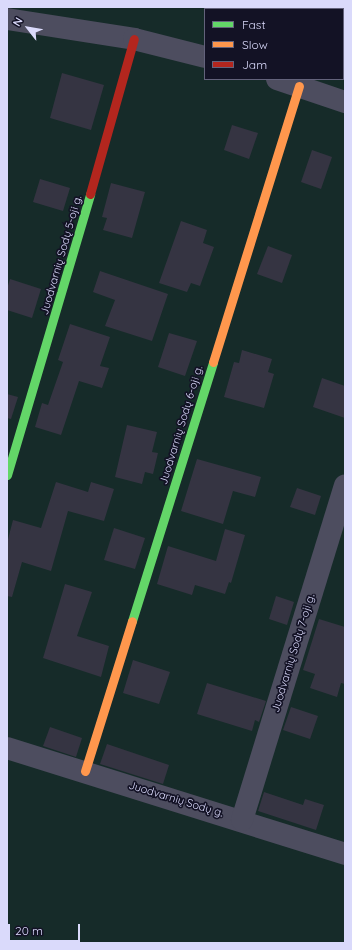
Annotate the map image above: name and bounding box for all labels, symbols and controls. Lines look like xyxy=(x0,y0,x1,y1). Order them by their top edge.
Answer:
north arrow xyxy=(8,8,48,48)
legend xyxy=(204,8,344,80)
text: N xyxy=(10,15,26,29)
text: Fast xyxy=(242,17,266,32)
text: Slow xyxy=(242,37,268,52)
text: Jam xyxy=(242,57,267,72)
street label: Juodvarnių Sodų 5-oji g. xyxy=(38,194,84,316)
street label: Juodvarnių Sodų 6-oji g. xyxy=(157,364,205,486)
street label: Juodvarnių Sodų 7-oji g. xyxy=(269,592,317,714)
street label: Juodvarnių Sodų g. xyxy=(127,778,225,820)
scale bar xyxy=(10,916,82,942)
text: 20 m xyxy=(15,923,43,938)

